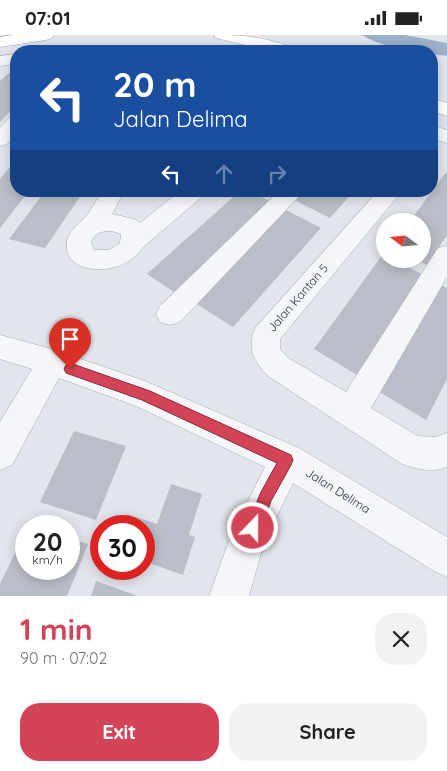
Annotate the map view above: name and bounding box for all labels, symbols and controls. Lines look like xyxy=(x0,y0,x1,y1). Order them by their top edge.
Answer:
text: 07:01 xyxy=(25,6,71,30)
text: 20 m xyxy=(113,62,196,106)
icon: left xyxy=(30,65,95,130)
text: Jalan Delima xyxy=(113,105,248,133)
icon: left xyxy=(157,160,185,188)
icon: ahead xyxy=(210,160,238,188)
icon: right xyxy=(263,160,291,188)
north arrow xyxy=(376,213,431,267)
map controls xyxy=(376,213,431,268)
street label: Jalan Kantan 5 xyxy=(264,261,331,335)
pin xyxy=(49,318,91,369)
icon: arrive xyxy=(56,325,84,353)
street label: Jalan Delima xyxy=(303,465,373,516)
position arrow xyxy=(226,501,278,553)
speed limit sign: 30 xyxy=(90,515,155,580)
text: 20 xyxy=(33,526,62,557)
text: km/h xyxy=(32,552,63,567)
text: 1 min xyxy=(20,610,93,648)
button: close xyxy=(375,613,427,665)
text: 90 m · 07:02 xyxy=(20,648,108,668)
button: Exit xyxy=(20,703,219,761)
button: Share xyxy=(229,703,427,761)

